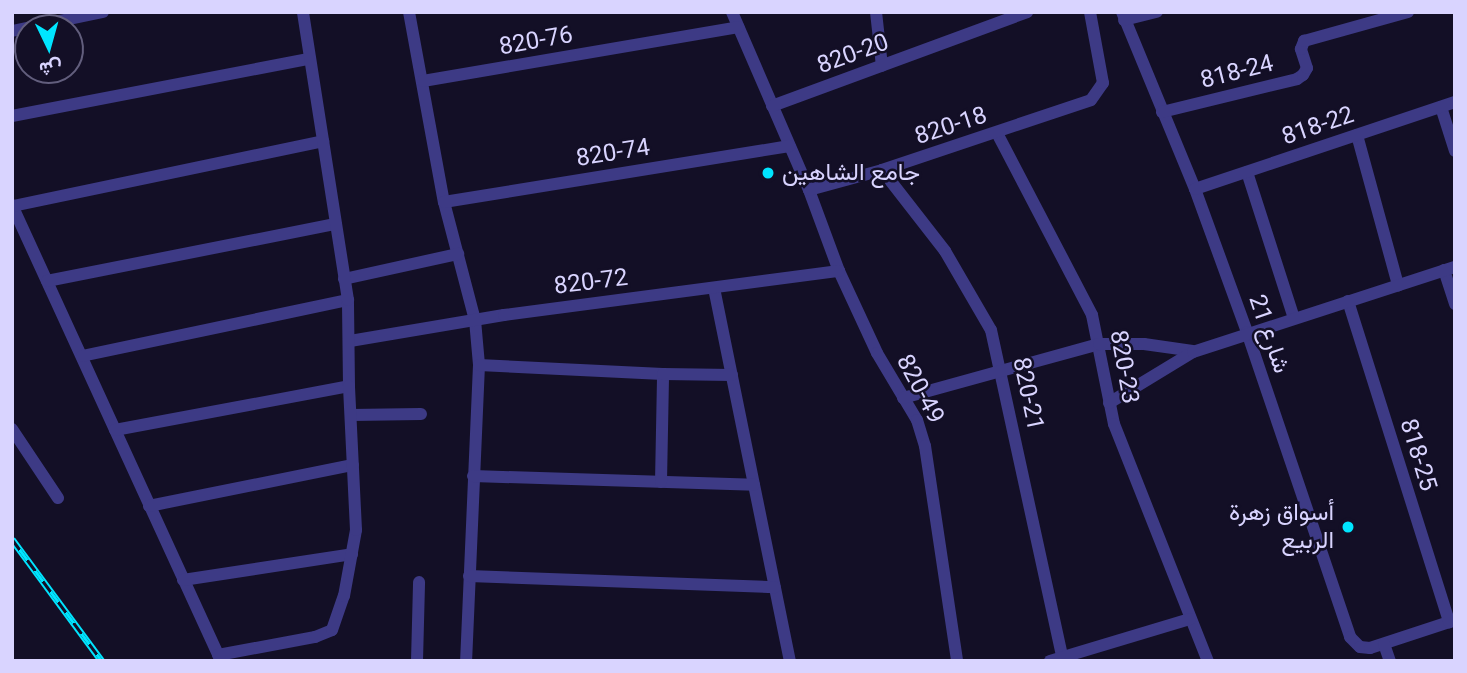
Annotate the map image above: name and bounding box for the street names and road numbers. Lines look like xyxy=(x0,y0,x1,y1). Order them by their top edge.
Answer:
street label: 820-76 xyxy=(497,20,575,62)
street label: 820-20 xyxy=(813,28,893,80)
street label: 818-24 xyxy=(1198,49,1276,95)
street label: 818-22 xyxy=(1278,100,1358,152)
street label: 820-18 xyxy=(911,101,991,151)
street label: 820-74 xyxy=(574,133,652,173)
street label: 820-72 xyxy=(552,263,630,301)
street label: شارع 21 xyxy=(1242,291,1296,377)
street label: 820-23 xyxy=(1103,328,1145,406)
street label: 820-49 xyxy=(890,350,950,428)
street label: 820-21 xyxy=(1006,355,1050,433)
street label: 818-25 xyxy=(1393,415,1443,495)

